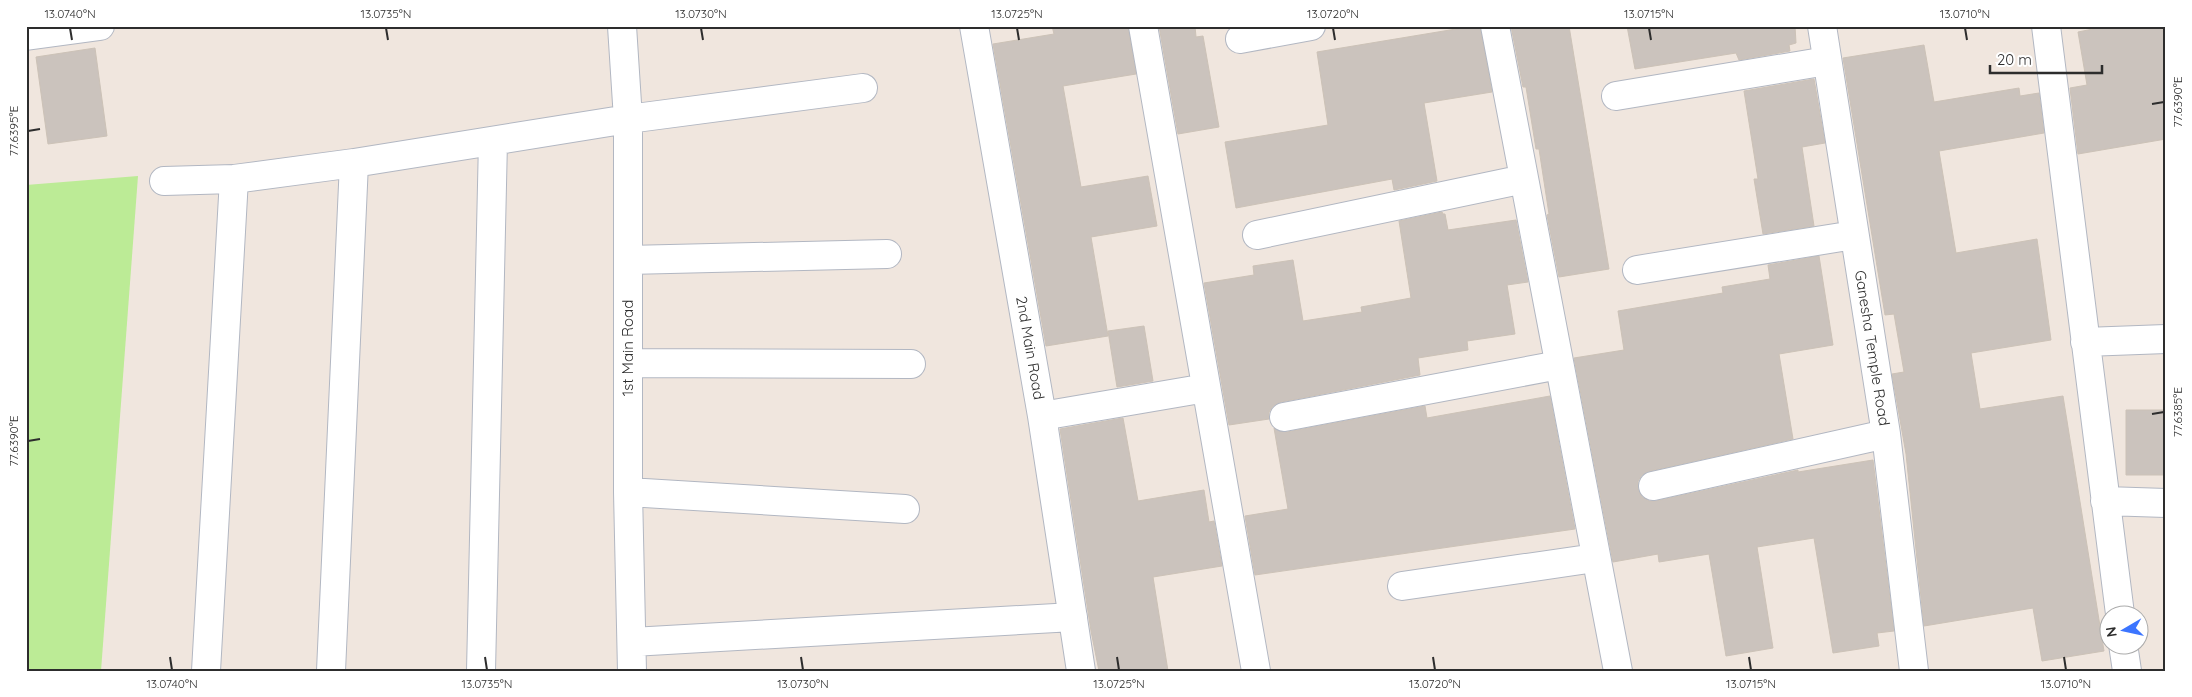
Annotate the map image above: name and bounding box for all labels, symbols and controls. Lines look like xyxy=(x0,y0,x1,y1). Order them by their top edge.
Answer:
text: 13.0740°N xyxy=(44,6,96,21)
text: 13.0735°N xyxy=(360,6,412,21)
text: 13.0730°N xyxy=(675,6,727,21)
text: 13.0725°N xyxy=(991,6,1043,21)
text: 13.0720°N xyxy=(1307,6,1359,21)
text: 13.0715°N xyxy=(1624,6,1674,21)
text: 13.0710°N xyxy=(1940,6,1990,21)
scale bar xyxy=(1990,42,2102,74)
text: 20 m xyxy=(1997,50,2032,69)
text: 77.6390°E xyxy=(2170,76,2185,128)
text: 77.6395°E xyxy=(6,106,21,156)
street label: Ganesha Temple Road xyxy=(1851,269,1894,427)
street label: 2nd Main Road xyxy=(1012,295,1049,401)
street label: 1st Main Road xyxy=(618,300,637,396)
text: 77.6385°E xyxy=(2170,387,2185,437)
text: 77.6390°E xyxy=(6,415,21,467)
north arrow xyxy=(2100,604,2150,654)
text: N xyxy=(2101,626,2121,639)
text: 13.0740°N xyxy=(146,676,198,691)
text: 13.0735°N xyxy=(461,676,513,691)
text: 13.0730°N xyxy=(777,676,829,691)
text: 13.0725°N xyxy=(1093,676,1145,691)
text: 13.0720°N xyxy=(1409,676,1461,691)
text: 13.0715°N xyxy=(1726,676,1776,691)
text: 13.0710°N xyxy=(2041,676,2091,691)

